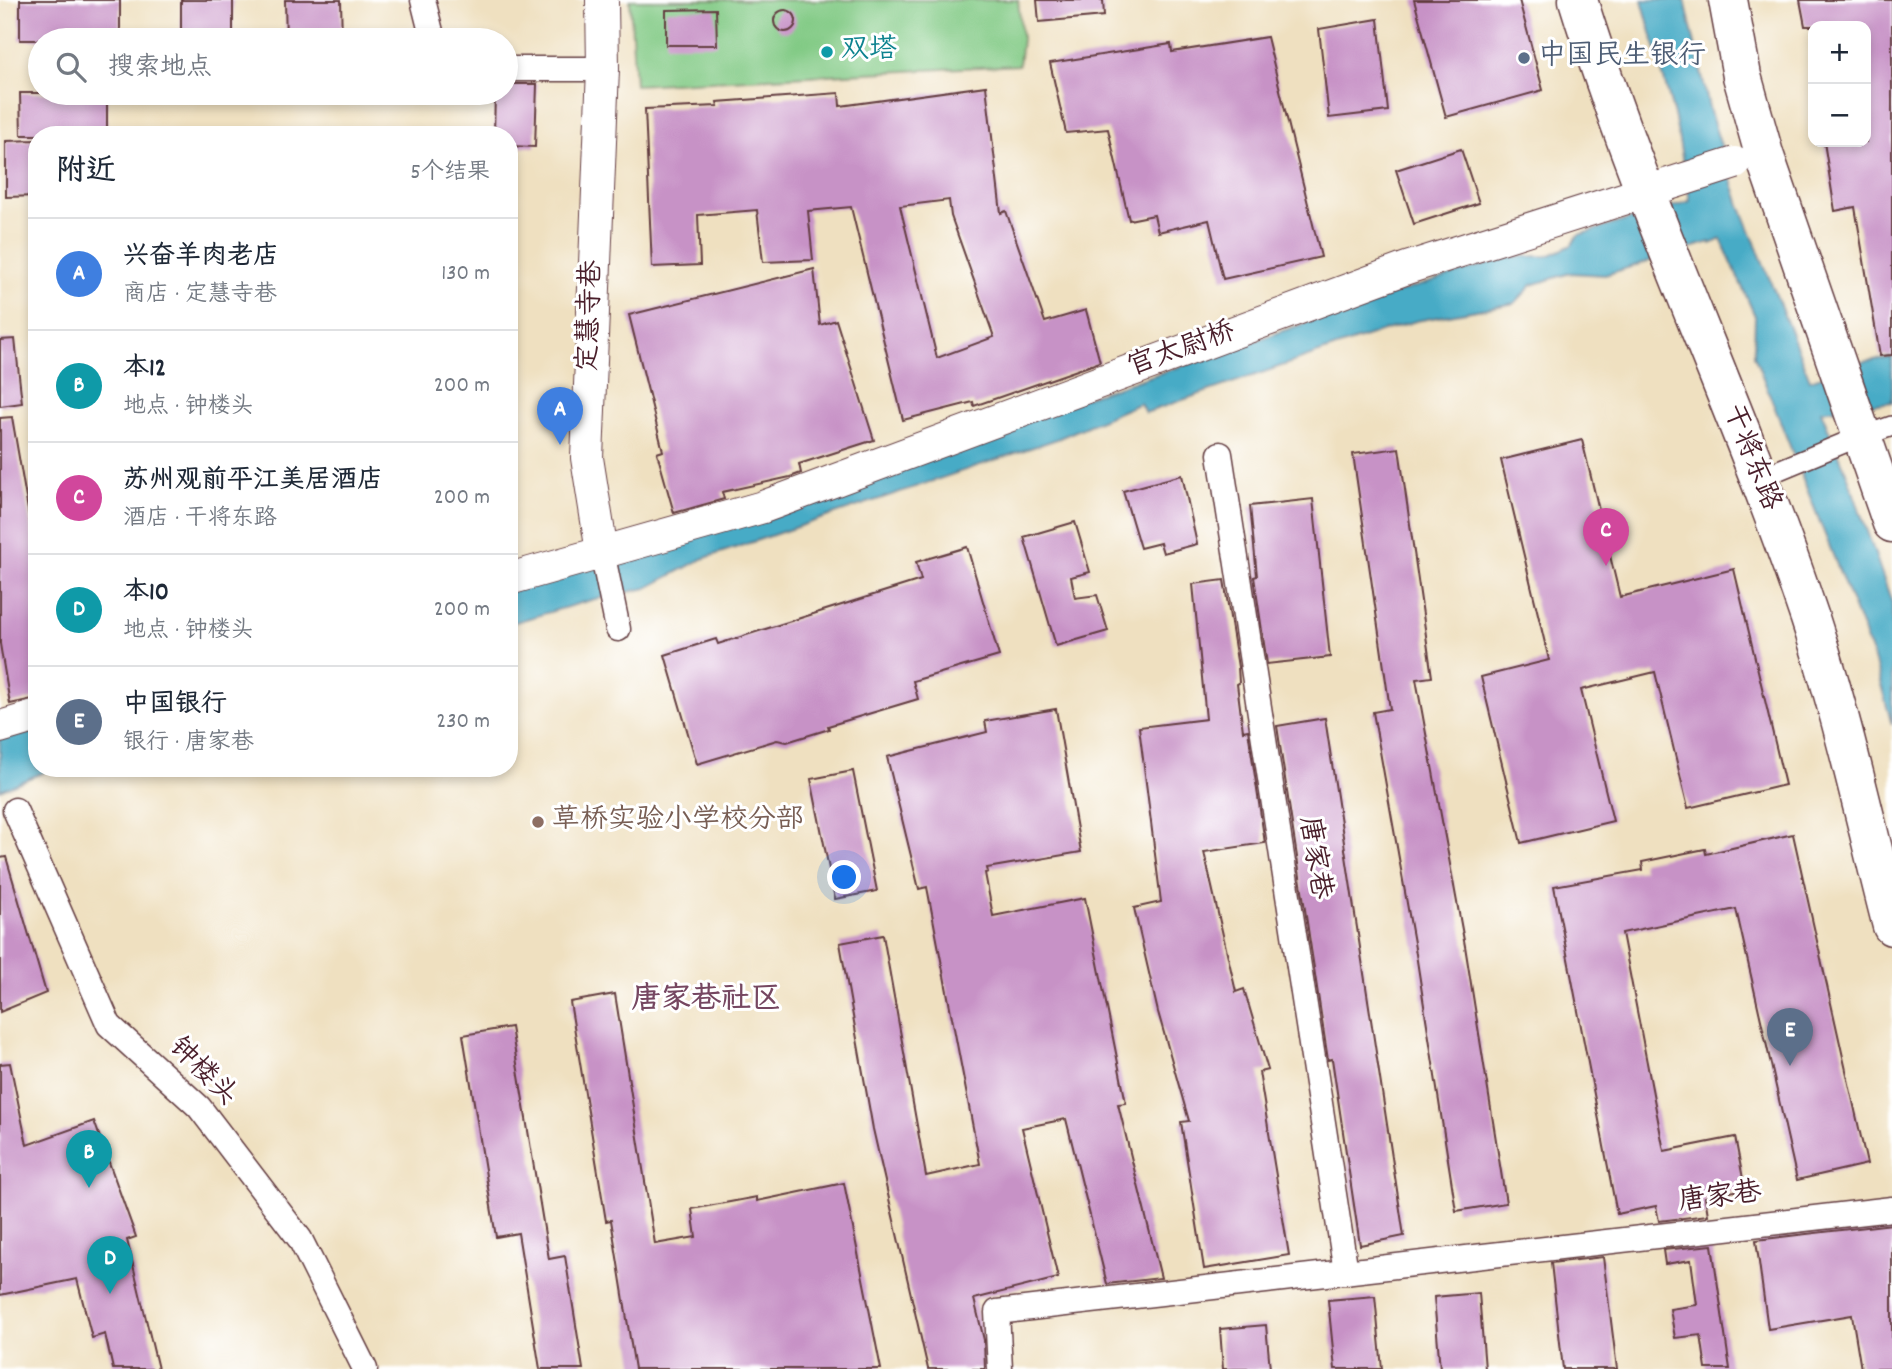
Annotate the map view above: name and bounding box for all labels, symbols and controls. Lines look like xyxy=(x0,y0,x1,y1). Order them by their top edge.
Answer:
map controls xyxy=(1808,21,1871,147)
button: + xyxy=(1808,21,1871,84)
search box xyxy=(28,28,518,105)
place label: 双塔 xyxy=(841,32,897,72)
place label: 中国民生银行 xyxy=(1538,38,1706,78)
marker: 双塔 xyxy=(819,44,835,60)
icon: search xyxy=(52,48,90,86)
text: 搜索地点 xyxy=(108,50,212,87)
marker: 中国民生银行 xyxy=(1516,50,1532,66)
button: − xyxy=(1808,84,1871,147)
text: 附近 xyxy=(56,152,116,195)
text: 5个结果 xyxy=(410,157,490,190)
text: 兴奋羊肉老店 xyxy=(123,239,279,276)
text: A xyxy=(73,258,85,291)
text: 130 m xyxy=(441,258,490,291)
street label: 定慧寺巷 xyxy=(570,258,614,373)
text: 商店 · 定慧寺巷 xyxy=(123,279,277,312)
street label: 官太尉桥 xyxy=(1123,313,1241,389)
text: 本12 xyxy=(123,351,166,388)
text: B xyxy=(74,370,84,403)
text: 200 m xyxy=(434,370,490,403)
pin: A xyxy=(537,387,583,445)
text: 地点 · 钟楼头 xyxy=(123,391,254,424)
street label: 干将东路 xyxy=(1710,399,1790,517)
text: 苏州观前平江美居酒店 xyxy=(123,463,383,500)
text: C xyxy=(73,482,85,515)
text: 200 m xyxy=(434,482,490,515)
text: 酒店 · 干将东路 xyxy=(123,503,277,536)
pin: C xyxy=(1583,508,1629,566)
text: 本10 xyxy=(123,575,169,612)
text: D xyxy=(73,594,85,627)
text: 200 m xyxy=(434,594,490,627)
text: 地点 · 钟楼头 xyxy=(123,615,254,648)
text: 中国银行 xyxy=(123,687,227,724)
text: E xyxy=(74,706,84,739)
text: 230 m xyxy=(436,706,490,739)
text: 银行 · 唐家巷 xyxy=(123,727,254,760)
place label: 草桥实验小学校分部 xyxy=(552,802,804,842)
street label: 唐家巷 xyxy=(1287,813,1339,904)
marker: 草桥实验小学校分部 xyxy=(530,814,546,830)
your location xyxy=(827,860,861,894)
district label: 唐家巷社区 xyxy=(631,980,781,1023)
pin: E xyxy=(1767,1008,1813,1066)
street label: 钟楼头 xyxy=(158,1029,246,1117)
pin: B xyxy=(66,1130,112,1188)
street label: 唐家巷 xyxy=(1676,1174,1765,1224)
pin: D xyxy=(87,1236,133,1294)

